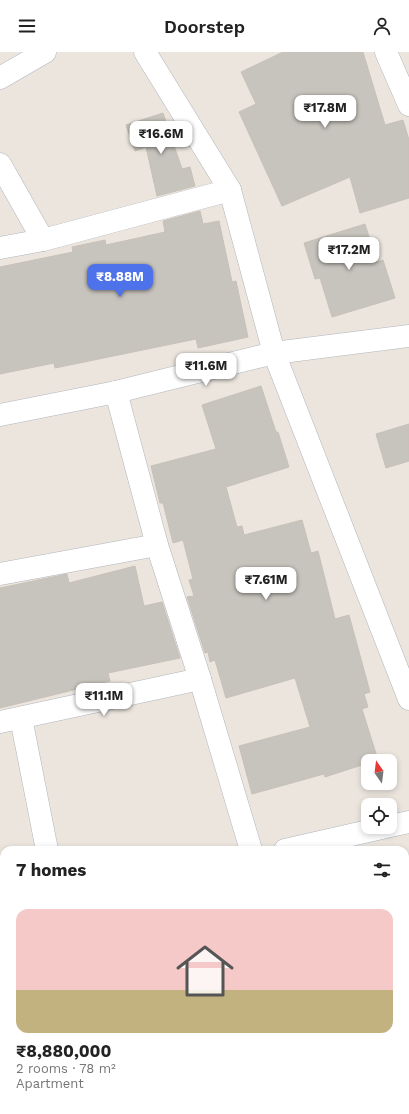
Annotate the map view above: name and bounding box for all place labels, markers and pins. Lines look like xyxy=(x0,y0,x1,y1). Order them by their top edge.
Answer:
pin: ₹17.8M xyxy=(292,95,358,129)
pin: ₹16.6M xyxy=(128,121,194,155)
pin: ₹17.2M xyxy=(316,237,382,271)
pin: ₹8.88M xyxy=(87,264,153,298)
pin: ₹11.6M xyxy=(173,353,239,387)
pin: ₹7.61M xyxy=(233,567,299,601)
pin: ₹11.1M xyxy=(71,683,137,717)

